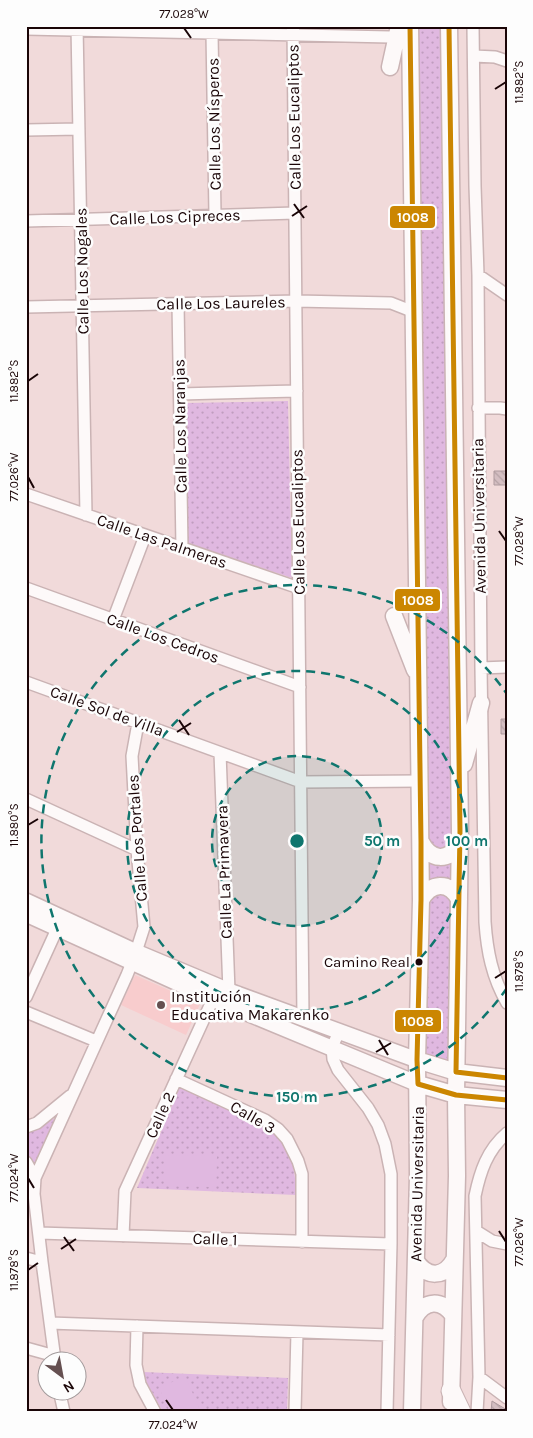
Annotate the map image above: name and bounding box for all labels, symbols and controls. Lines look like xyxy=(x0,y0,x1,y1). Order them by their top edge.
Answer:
text: 77.028°W xyxy=(159,7,209,21)
street label: Calle Los Eucaliptos xyxy=(283,44,305,190)
street label: Calle Los Nísperos xyxy=(203,58,225,190)
text: 11.882°S xyxy=(512,60,526,104)
street label: Calle Los Cipreces xyxy=(109,205,241,229)
line badge: 1008 xyxy=(389,205,436,229)
street label: Calle Los Nogales xyxy=(71,208,93,334)
text: 1008 xyxy=(397,209,429,226)
street label: Calle Los Laureles xyxy=(156,292,286,314)
text: 11.882°S xyxy=(7,359,21,403)
street label: Calle Los Naranjas xyxy=(169,359,191,493)
street label: Avenida Universitaria xyxy=(468,438,490,594)
street label: Calle Los Eucaliptos xyxy=(287,449,309,595)
text: 77.026°W xyxy=(7,452,21,502)
street label: Calle Las Palmeras xyxy=(94,510,230,572)
text: 77.028°W xyxy=(512,516,526,566)
line badge: 1008 xyxy=(394,588,441,612)
text: 1008 xyxy=(402,592,434,609)
street label: Calle Los Cedros xyxy=(104,609,222,667)
street label: Calle Sol de Villa xyxy=(48,682,166,740)
street label: Calle Los Portales xyxy=(123,774,151,902)
text: 11.880°S xyxy=(7,803,21,847)
street label: Calle La Primavera xyxy=(212,805,236,939)
centre of rings xyxy=(288,832,306,850)
text: 50 m xyxy=(364,832,400,850)
text: 100 m xyxy=(446,832,488,850)
text: 11.878°S xyxy=(512,950,526,992)
place label: Camino Real xyxy=(324,953,410,971)
marker: Camino Real xyxy=(414,957,424,967)
place label: Institución Educativa Makarenko xyxy=(171,987,329,1024)
marker: Institución Educativa Makarenko xyxy=(155,999,167,1011)
line badge: 1008 xyxy=(394,1009,442,1033)
text: 1008 xyxy=(402,1013,434,1030)
text: 150 m xyxy=(276,1088,318,1106)
street label: Calle 2 xyxy=(141,1089,179,1141)
street label: Calle 3 xyxy=(227,1097,279,1137)
street label: Avenida Universitaria xyxy=(406,1106,428,1262)
text: 77.024°W xyxy=(7,1153,21,1203)
text: 77.026°W xyxy=(512,1217,526,1267)
street label: Calle 1 xyxy=(192,1229,238,1249)
text: 11.878°S xyxy=(7,1249,21,1291)
north arrow xyxy=(38,1350,88,1400)
text: N xyxy=(60,1377,77,1396)
text: 77.024°W xyxy=(148,1418,198,1432)

